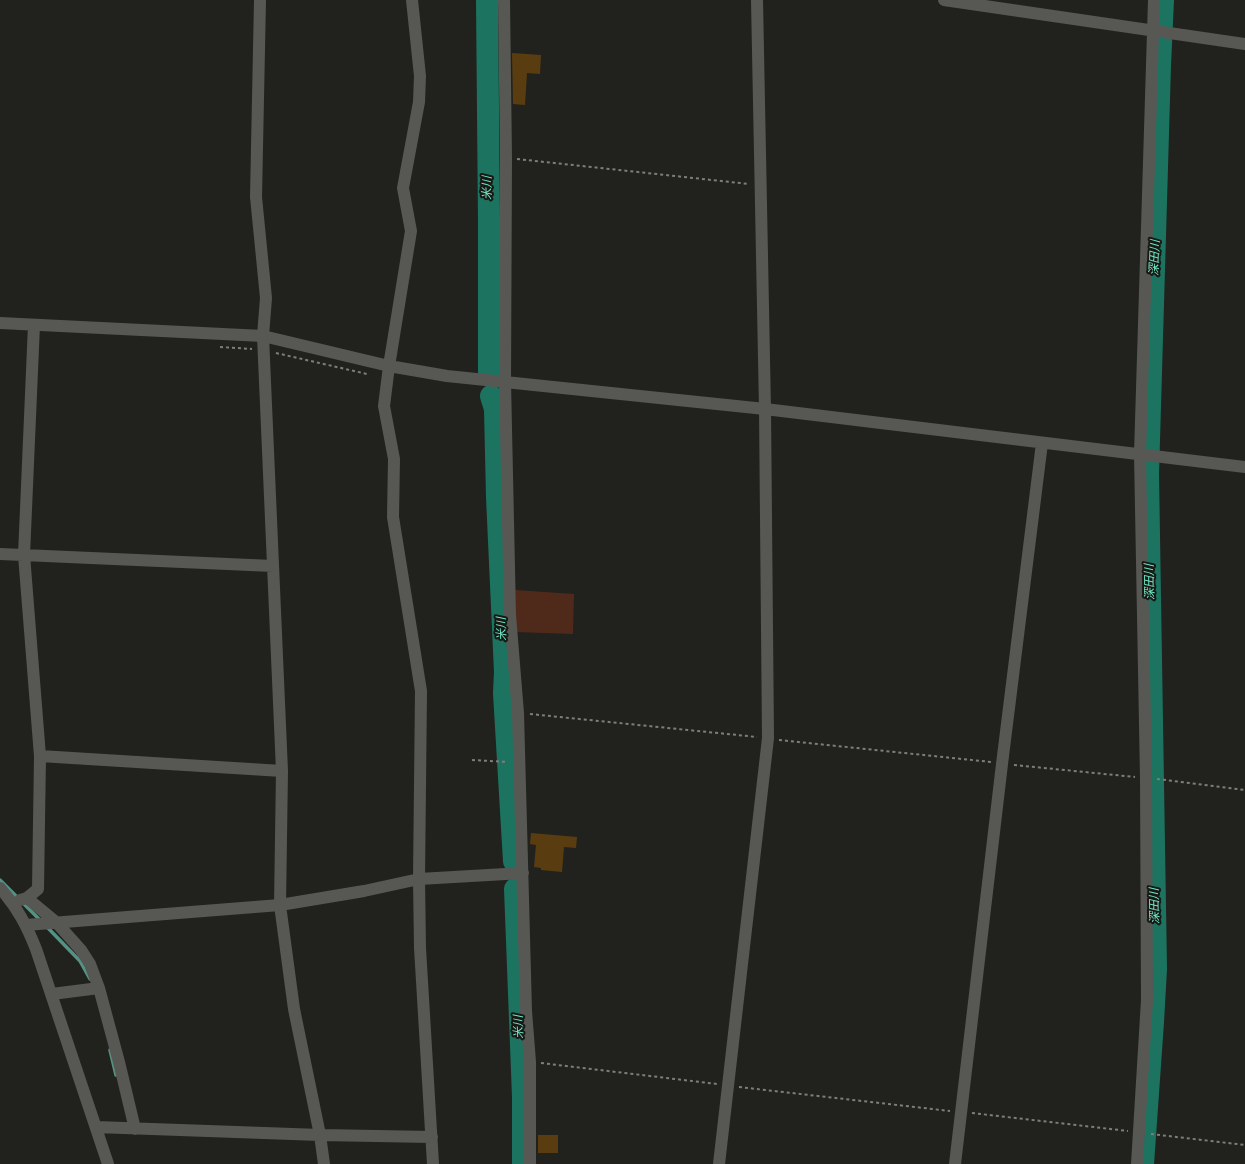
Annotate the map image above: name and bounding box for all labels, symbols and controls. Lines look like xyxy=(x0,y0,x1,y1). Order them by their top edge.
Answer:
water label: 米川 xyxy=(481,176,495,200)
water label: 深田川 xyxy=(1147,240,1163,276)
water label: 深田川 xyxy=(1142,564,1158,600)
water label: 米川 xyxy=(494,617,510,641)
water label: 深田川 xyxy=(1147,888,1163,924)
water label: 米川 xyxy=(511,1015,527,1039)

